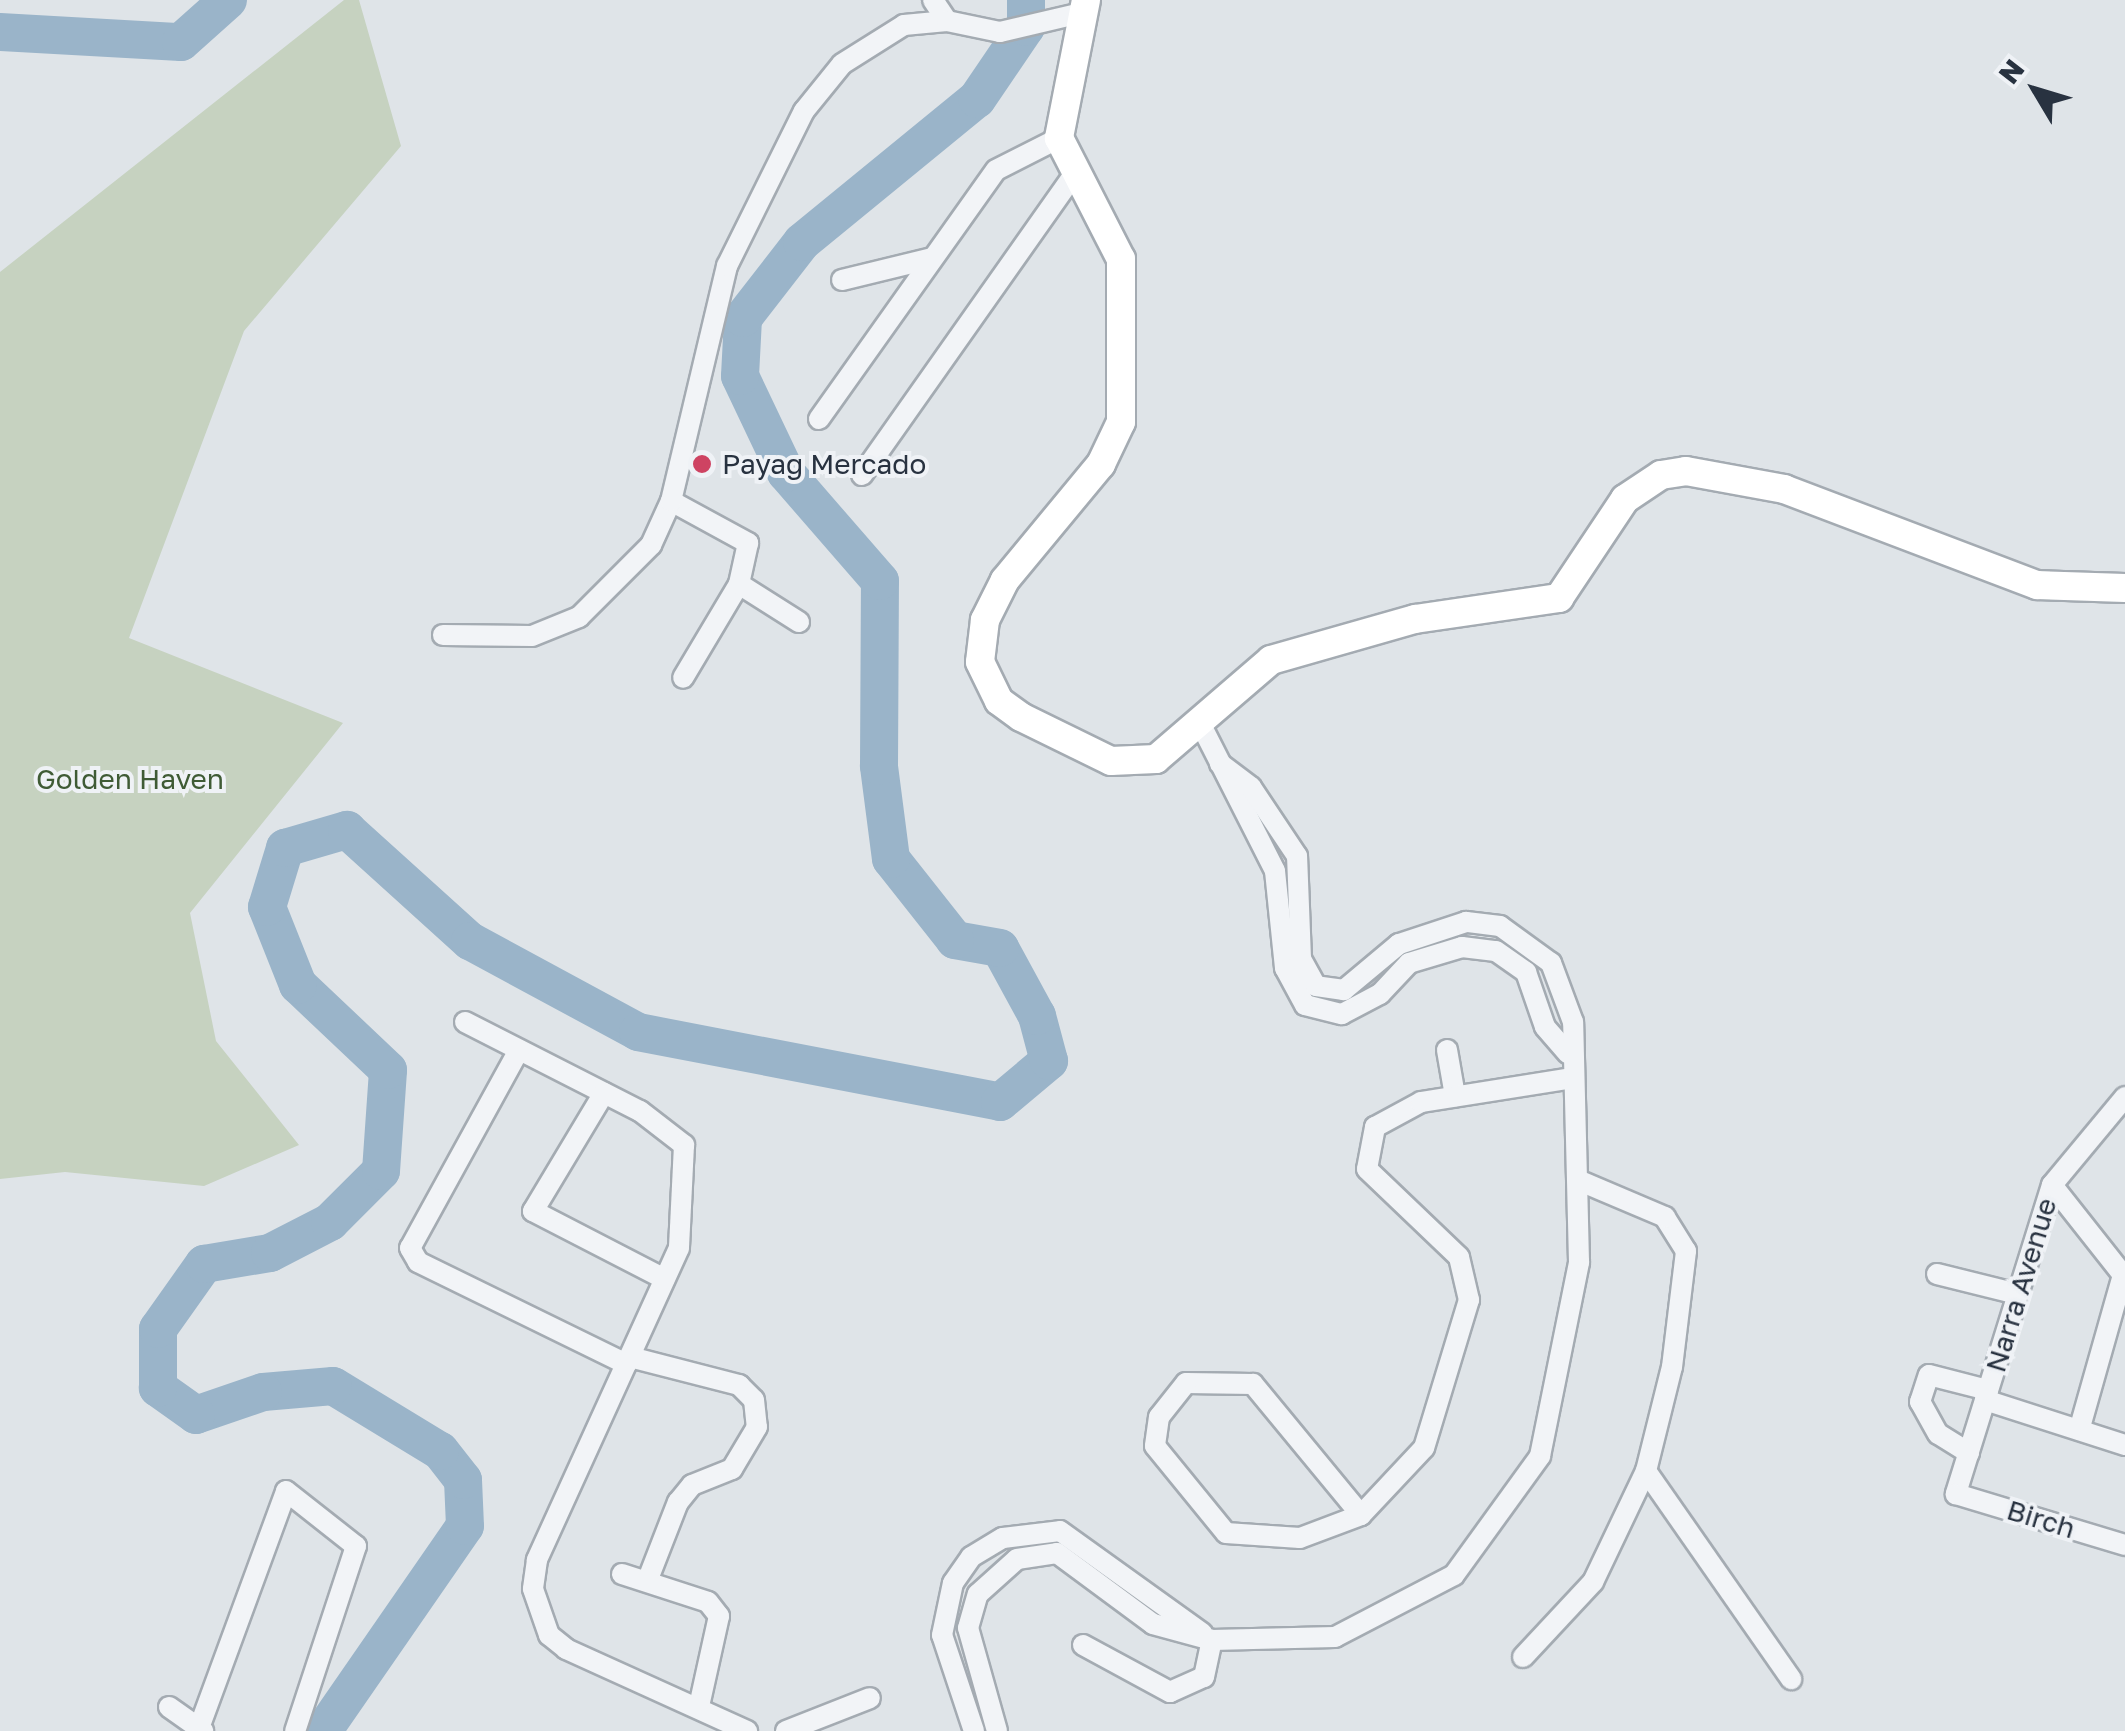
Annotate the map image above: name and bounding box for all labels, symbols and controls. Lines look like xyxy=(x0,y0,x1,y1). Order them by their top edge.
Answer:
north arrow xyxy=(1985,40,2085,140)
text: N xyxy=(1991,53,2031,90)
place label: Payag Mercado xyxy=(722,447,926,481)
marker: Payag Mercado xyxy=(691,453,713,475)
park label: Golden Haven xyxy=(36,762,224,796)
street label: Narra Avenue xyxy=(1979,1194,2063,1376)
street label: Birch xyxy=(2003,1493,2079,1545)

